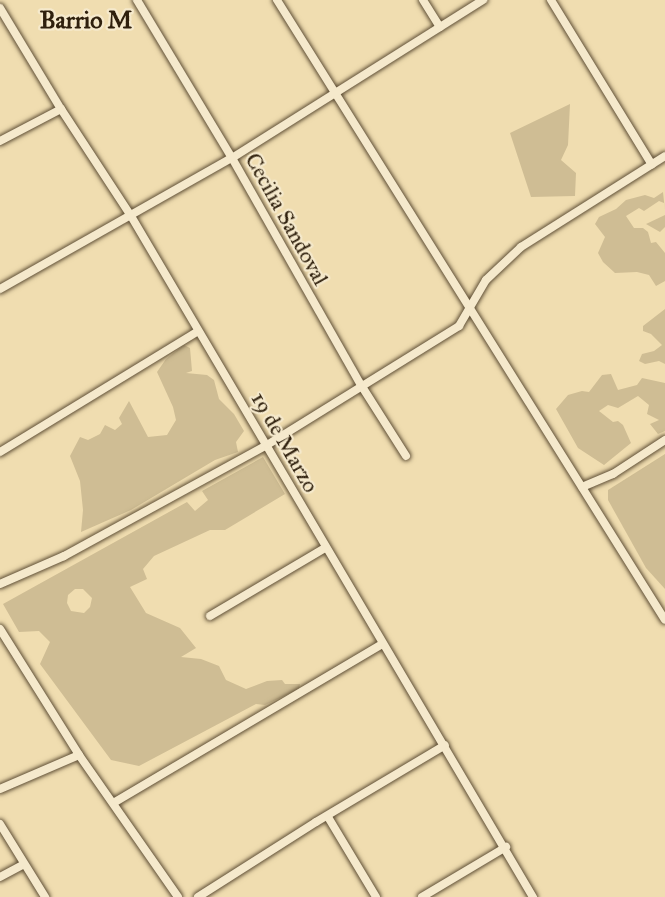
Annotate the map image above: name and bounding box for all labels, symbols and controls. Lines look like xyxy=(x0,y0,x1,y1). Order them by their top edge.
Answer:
district label: Barrio M xyxy=(40,7,132,35)
street label: Cecilia Sandoval xyxy=(240,148,334,290)
street label: 19 de Marzo xyxy=(246,387,324,497)

